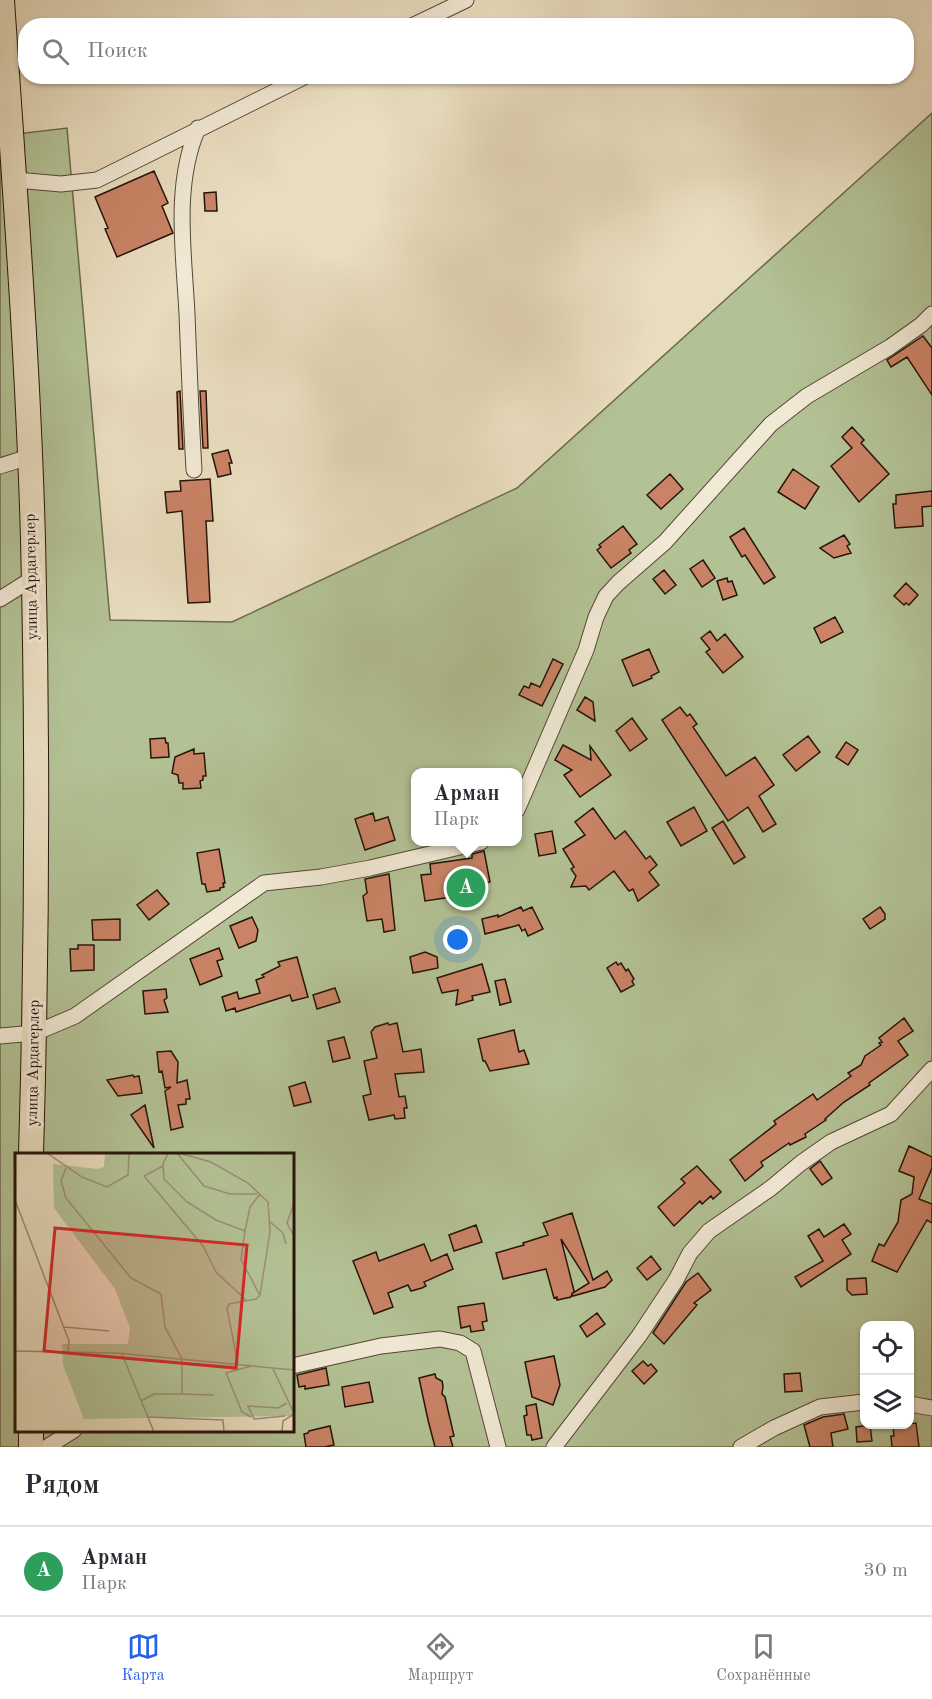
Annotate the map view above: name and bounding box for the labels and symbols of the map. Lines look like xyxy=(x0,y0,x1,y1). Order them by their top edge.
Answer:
street label: улица Ардагерлер xyxy=(23,514,41,640)
pin: A xyxy=(446,866,486,910)
your location xyxy=(443,925,472,954)
street label: улица Ардагерлер xyxy=(25,1000,43,1126)
inset map xyxy=(15,1153,294,1432)

